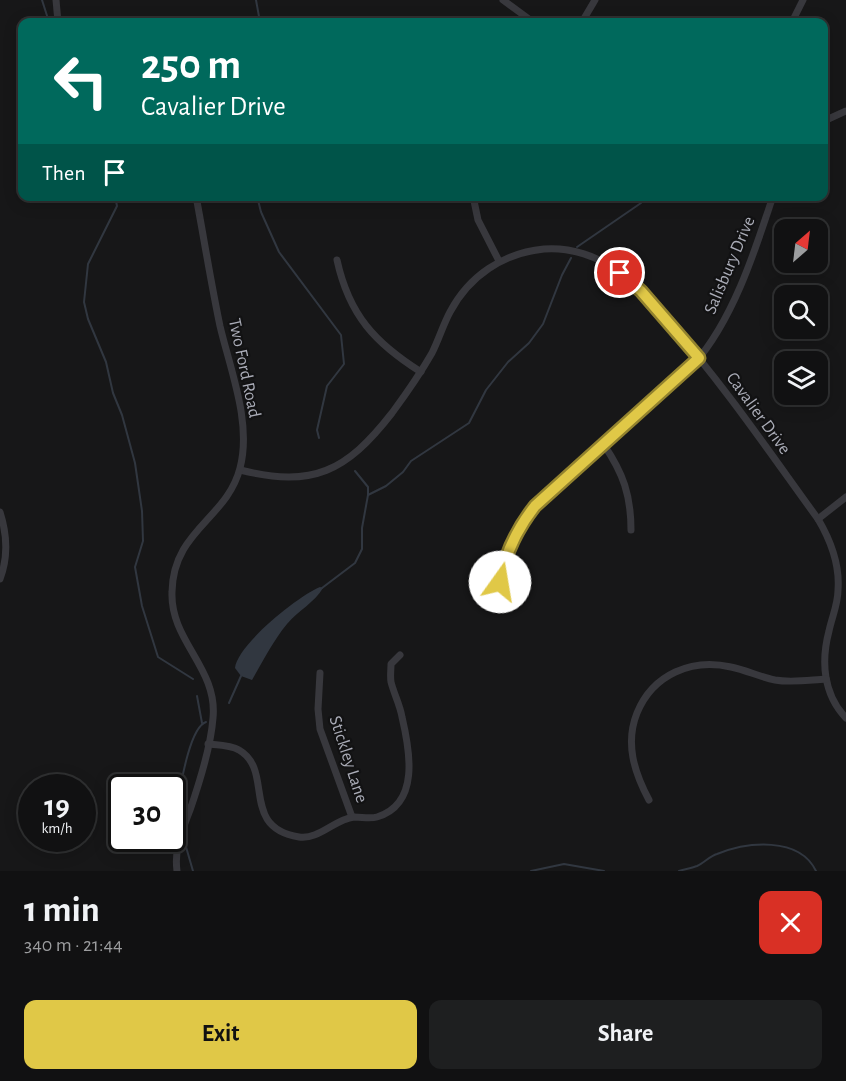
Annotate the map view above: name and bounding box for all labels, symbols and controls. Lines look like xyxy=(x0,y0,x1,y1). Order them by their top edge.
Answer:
icon: left xyxy=(42,42,120,120)
text: 250 m xyxy=(141,44,241,86)
text: Cavalier Drive xyxy=(141,93,286,120)
icon: arrive xyxy=(98,156,131,189)
text: Then xyxy=(42,162,86,184)
street label: Salisbury Drive xyxy=(701,214,759,317)
north arrow xyxy=(774,219,828,273)
map controls xyxy=(774,219,828,405)
pin xyxy=(594,247,645,298)
icon: arrive xyxy=(603,256,636,289)
button: search xyxy=(774,285,828,339)
street label: Two Ford Road xyxy=(225,317,263,419)
button: layers xyxy=(774,351,828,405)
street label: Cavalier Drive xyxy=(723,369,794,458)
position arrow xyxy=(468,550,532,614)
street label: Stickley Lane xyxy=(326,714,371,805)
speed limit sign: 30 xyxy=(108,774,186,852)
text: 19 xyxy=(44,791,70,821)
text: km/h xyxy=(42,821,72,836)
button: close xyxy=(759,891,822,954)
text: 1 min xyxy=(24,892,100,928)
text: 340 m · 21:44 xyxy=(24,935,123,955)
button: Exit xyxy=(24,1000,417,1069)
button: Share xyxy=(429,1000,822,1069)

